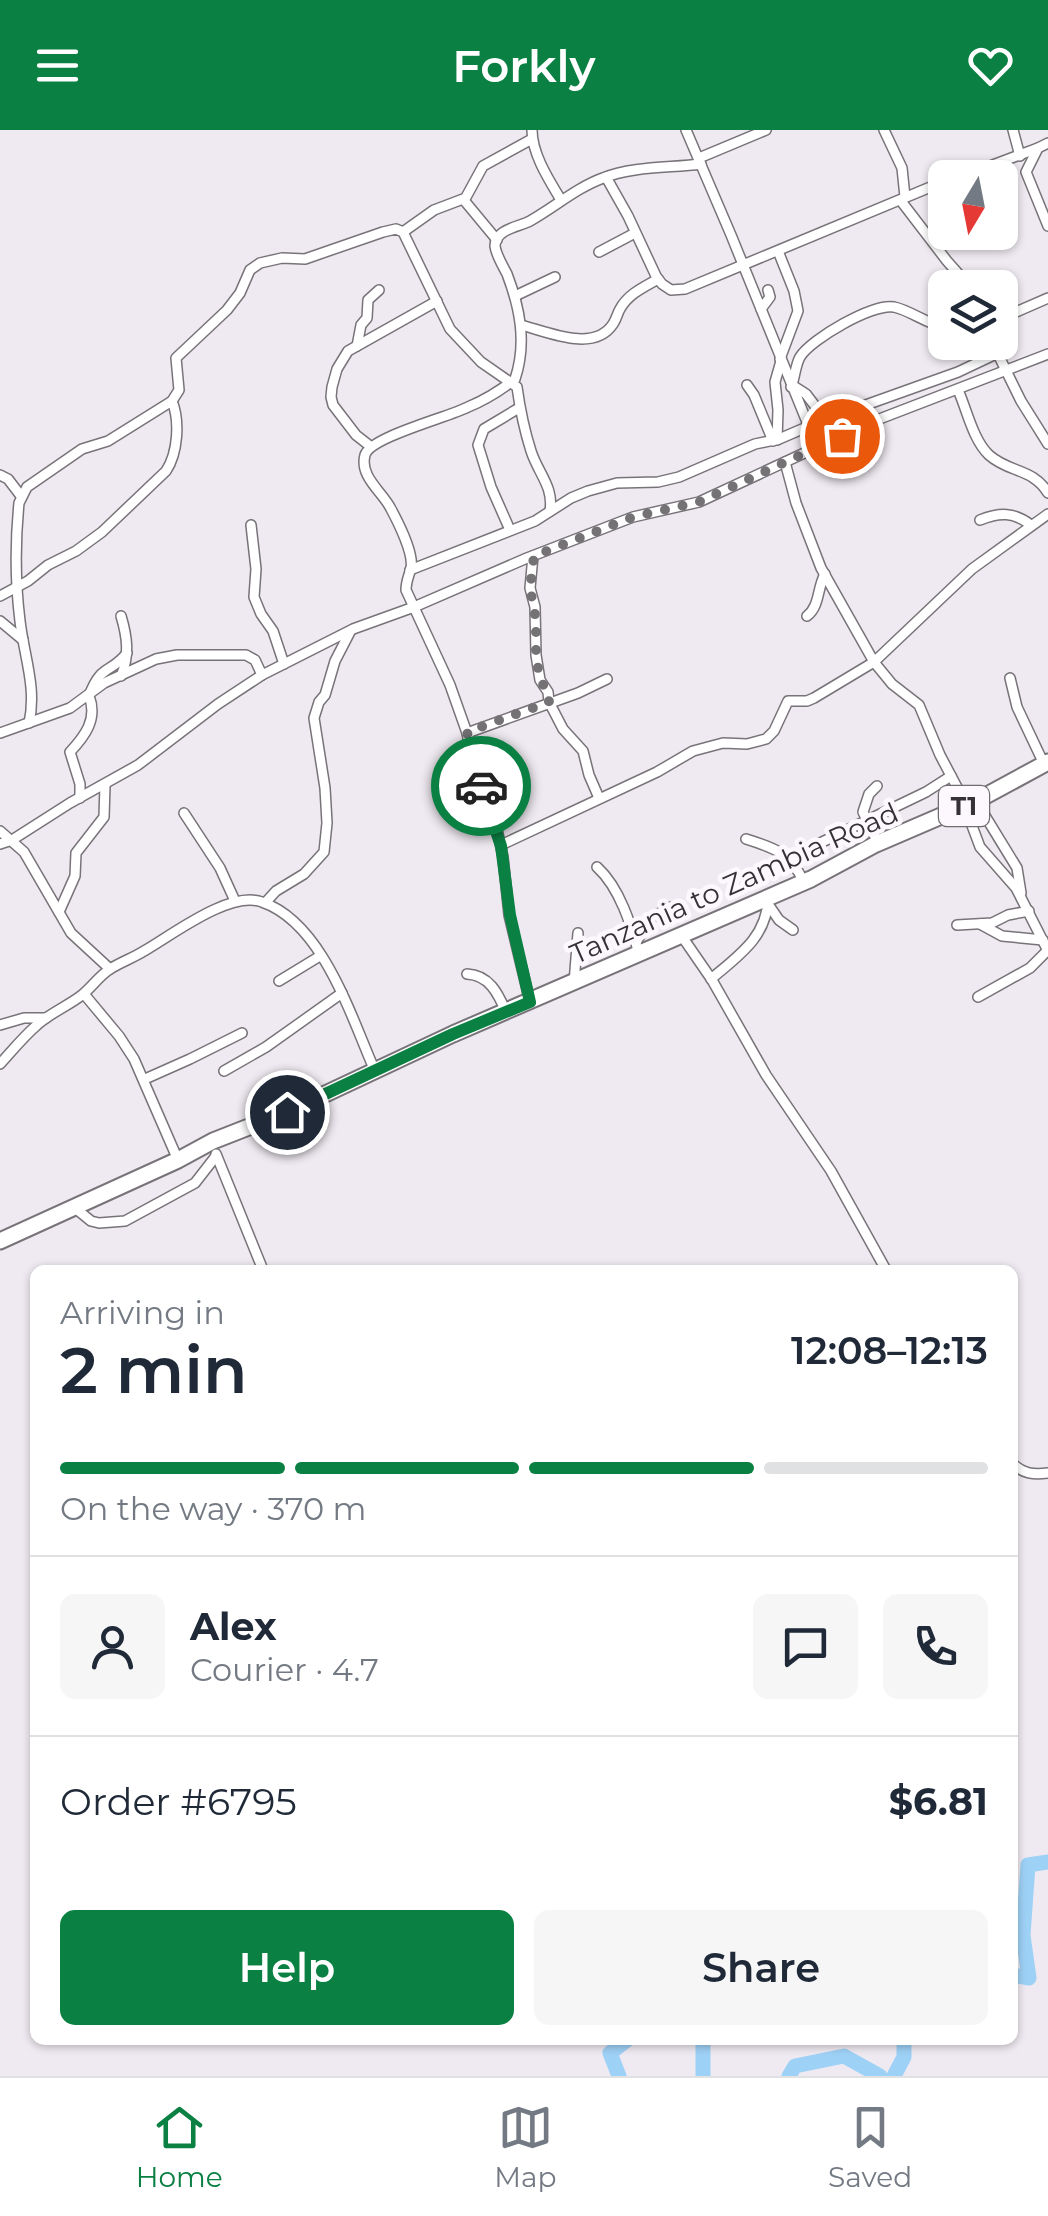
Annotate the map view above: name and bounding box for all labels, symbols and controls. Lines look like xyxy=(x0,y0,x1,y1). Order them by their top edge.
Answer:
icon: menu xyxy=(30,38,85,93)
text: Forkly xyxy=(452,38,596,93)
icon: heart xyxy=(963,38,1018,93)
north arrow xyxy=(928,160,1018,250)
map controls xyxy=(928,160,1018,360)
button: layers xyxy=(928,270,1018,360)
pin xyxy=(800,394,885,479)
icon: bag xyxy=(815,409,870,464)
courier xyxy=(431,736,531,836)
icon: car xyxy=(454,759,509,814)
road number: T1 xyxy=(939,786,989,826)
street label: Tanzania to Zambia Road xyxy=(565,795,903,971)
pin xyxy=(245,1070,330,1155)
icon: home xyxy=(260,1085,315,1140)
text: Arriving in xyxy=(60,1293,225,1332)
text: 12:08–12:13 xyxy=(791,1327,988,1374)
text: 2 min xyxy=(60,1330,248,1409)
text: On the way · 370 m xyxy=(60,1489,367,1528)
button: person xyxy=(60,1594,165,1699)
button: chat xyxy=(753,1594,858,1699)
button: phone xyxy=(883,1594,988,1699)
text: Alex xyxy=(190,1603,277,1650)
text: Courier · 4.7 xyxy=(190,1650,379,1689)
text: Order #6795 xyxy=(60,1778,297,1825)
text: $6.81 xyxy=(889,1778,988,1825)
button: Help xyxy=(60,1910,514,2025)
button: Share xyxy=(534,1910,988,2025)
tab: Home xyxy=(136,2100,223,2194)
tab: Map xyxy=(494,2100,557,2194)
tab: Saved xyxy=(828,2100,912,2194)

